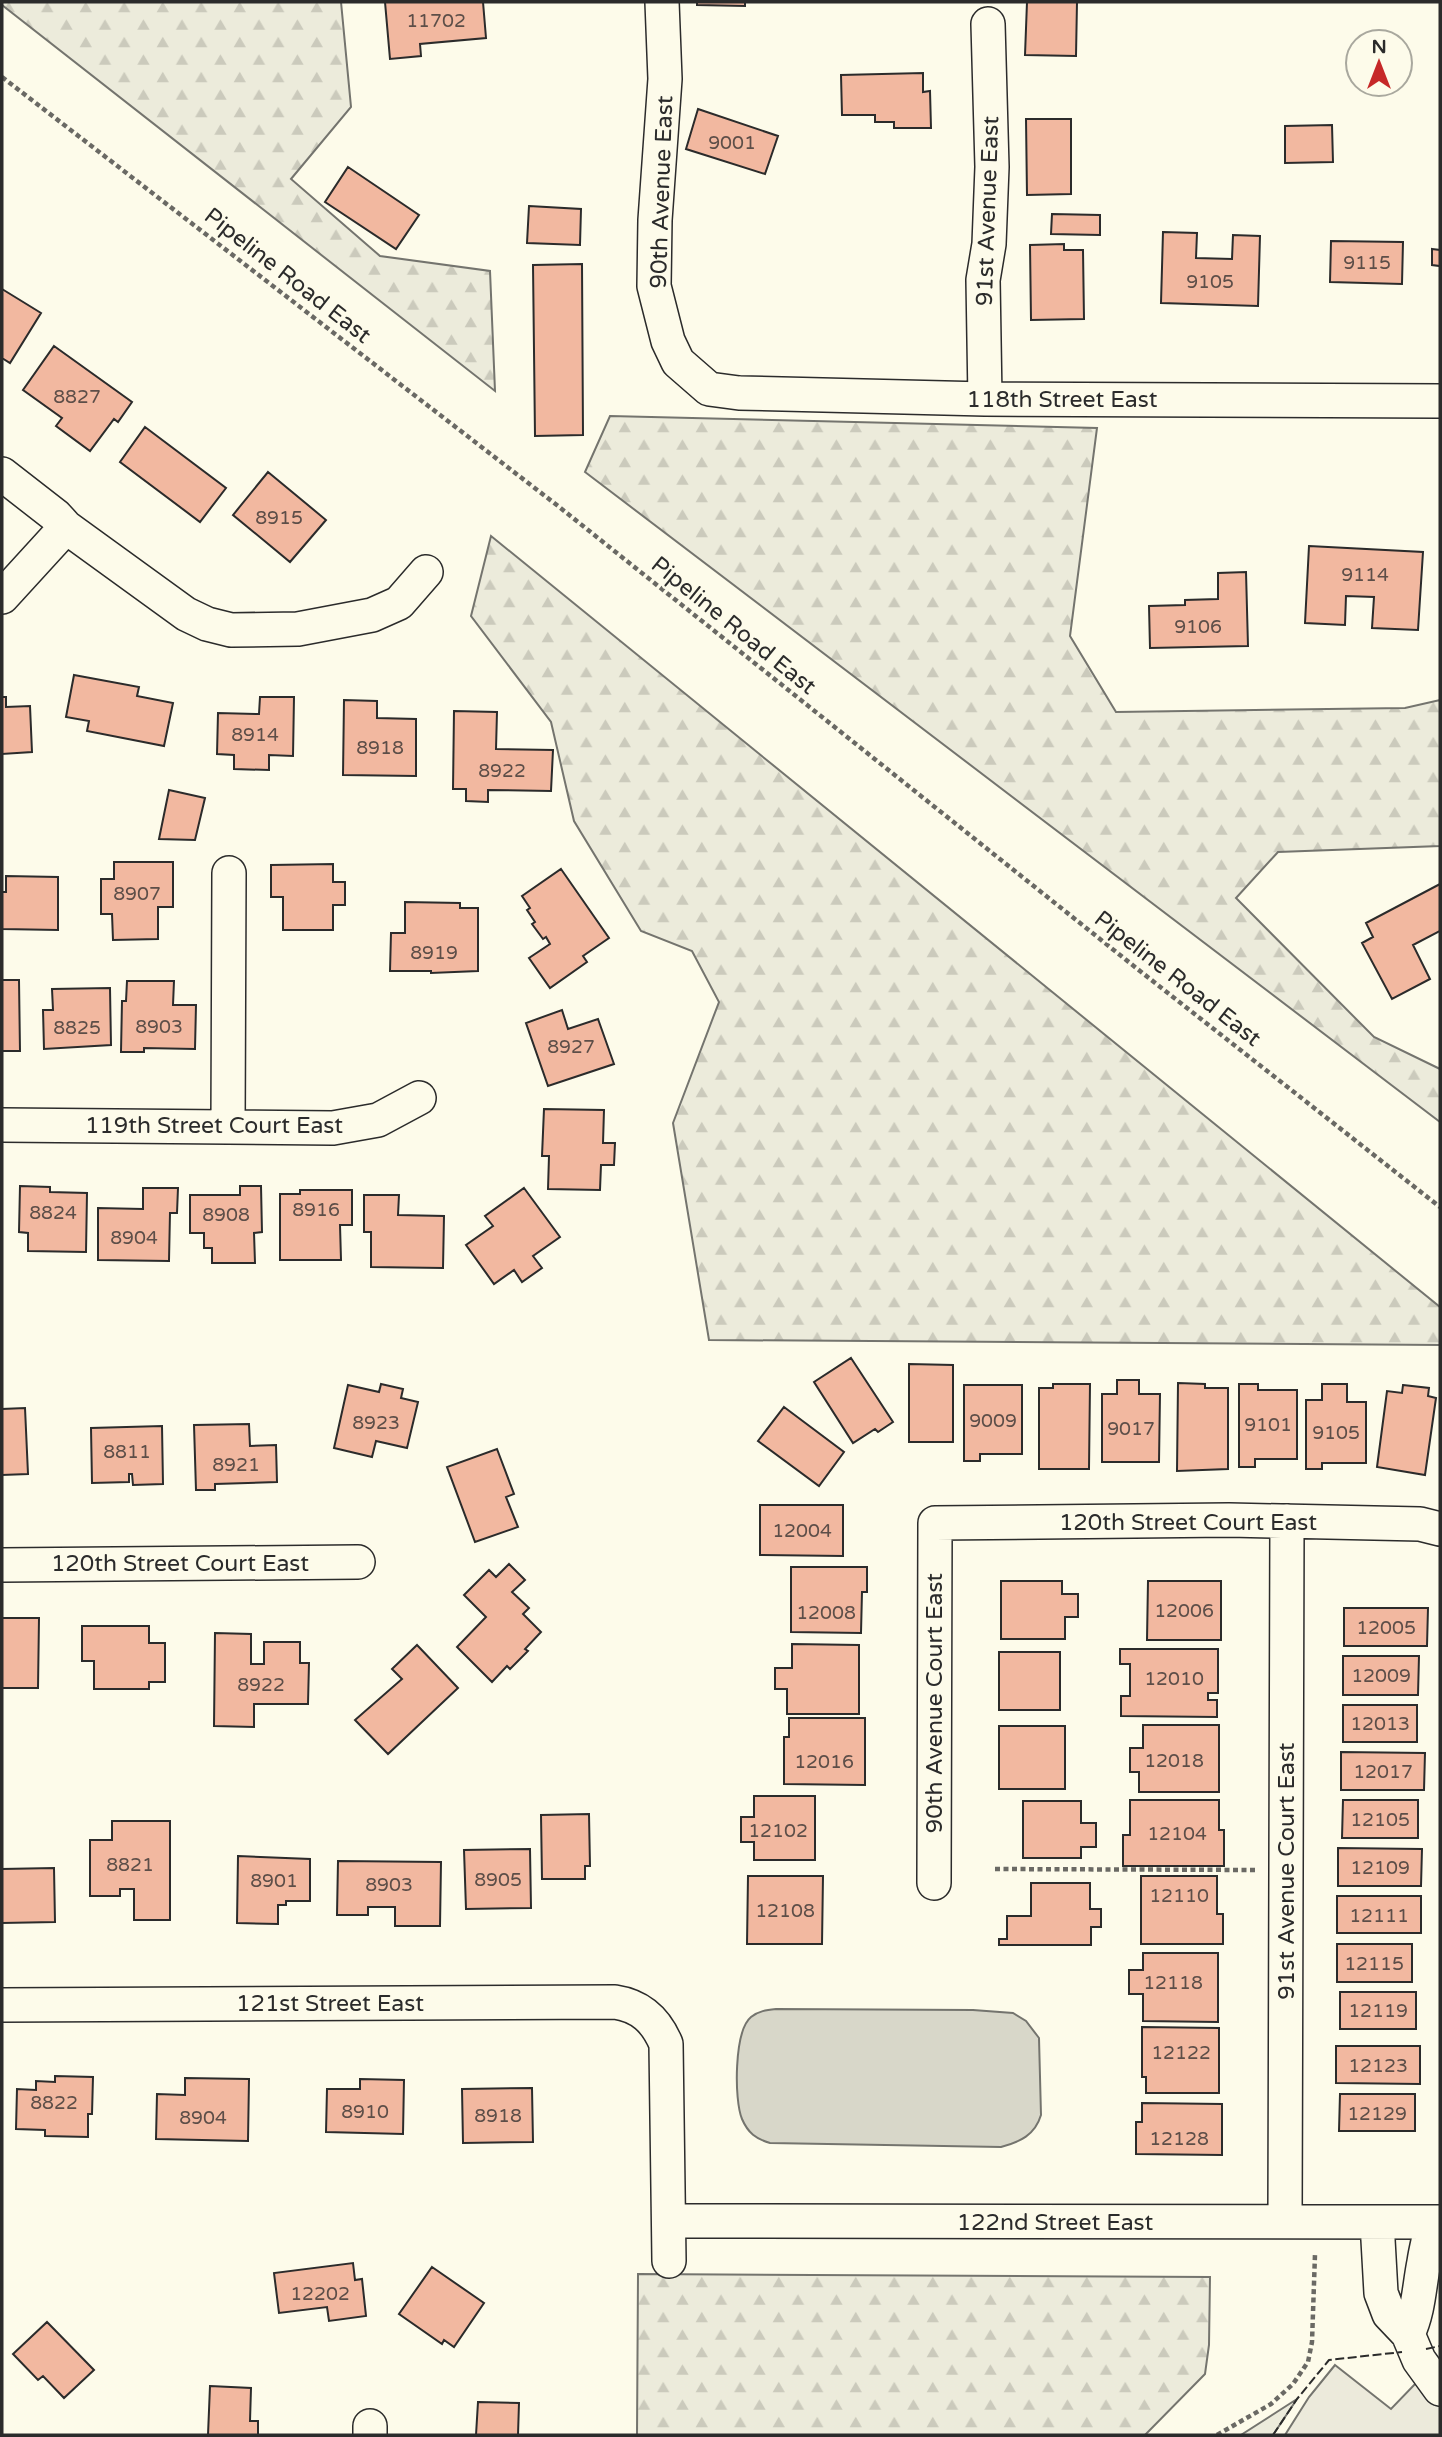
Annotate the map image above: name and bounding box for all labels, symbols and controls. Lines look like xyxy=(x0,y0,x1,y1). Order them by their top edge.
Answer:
house number: 11702 xyxy=(406,10,466,32)
north arrow xyxy=(1344,28,1414,98)
text: N xyxy=(1371,36,1387,58)
street label: 90th Avenue East xyxy=(645,95,679,289)
street label: 91st Avenue East xyxy=(971,115,1005,307)
house number: 9001 xyxy=(708,132,756,154)
street label: Pipeline Road East xyxy=(198,202,377,350)
house number: 9115 xyxy=(1343,252,1391,274)
house number: 9105 xyxy=(1186,271,1234,293)
house number: 8827 xyxy=(53,386,101,408)
street label: 118th Street East xyxy=(967,386,1158,414)
house number: 8915 xyxy=(255,507,303,529)
street label: Pipeline Road East xyxy=(645,551,822,701)
house number: 9114 xyxy=(1341,564,1389,586)
house number: 9106 xyxy=(1174,616,1222,638)
house number: 8914 xyxy=(231,724,279,746)
house number: 8918 xyxy=(356,737,404,759)
house number: 8922 xyxy=(478,760,526,782)
house number: 8907 xyxy=(113,883,161,905)
street label: Pipeline Road East xyxy=(1088,905,1267,1053)
house number: 8919 xyxy=(410,942,458,964)
house number: 8903 xyxy=(135,1016,183,1038)
house number: 8825 xyxy=(53,1017,101,1039)
house number: 8927 xyxy=(547,1036,595,1058)
street label: 119th Street Court East xyxy=(85,1112,343,1140)
house number: 8916 xyxy=(292,1199,340,1221)
house number: 8824 xyxy=(29,1202,77,1224)
house number: 8908 xyxy=(202,1204,250,1226)
house number: 8904 xyxy=(110,1227,158,1249)
house number: 9009 xyxy=(969,1410,1017,1432)
house number: 8923 xyxy=(352,1412,400,1434)
house number: 9101 xyxy=(1244,1414,1292,1436)
house number: 9017 xyxy=(1107,1418,1155,1440)
house number: 9105 xyxy=(1312,1422,1360,1444)
house number: 8811 xyxy=(103,1441,151,1463)
house number: 8921 xyxy=(212,1454,260,1476)
street label: 120th Street Court East xyxy=(1059,1509,1317,1537)
house number: 12004 xyxy=(772,1520,832,1542)
street label: 120th Street Court East xyxy=(51,1550,309,1578)
street label: 90th Avenue Court East xyxy=(921,1573,949,1833)
house number: 12006 xyxy=(1154,1600,1214,1622)
house number: 12008 xyxy=(796,1602,856,1624)
house number: 12005 xyxy=(1356,1617,1416,1639)
house number: 12009 xyxy=(1351,1665,1411,1687)
house number: 12010 xyxy=(1144,1668,1204,1690)
house number: 8922 xyxy=(237,1674,285,1696)
house number: 12013 xyxy=(1350,1713,1410,1735)
street label: 91st Avenue Court East xyxy=(1273,1742,1301,2000)
house number: 12018 xyxy=(1144,1750,1204,1772)
house number: 12016 xyxy=(794,1751,854,1773)
house number: 12017 xyxy=(1353,1761,1413,1783)
house number: 12105 xyxy=(1350,1809,1410,1831)
house number: 12102 xyxy=(748,1820,808,1842)
house number: 12104 xyxy=(1147,1823,1207,1845)
house number: 8821 xyxy=(106,1854,154,1876)
house number: 12109 xyxy=(1350,1857,1410,1879)
house number: 8905 xyxy=(474,1869,522,1891)
house number: 8901 xyxy=(250,1870,298,1892)
house number: 8903 xyxy=(365,1874,413,1896)
house number: 12110 xyxy=(1149,1885,1209,1907)
house number: 12108 xyxy=(755,1900,815,1922)
house number: 12111 xyxy=(1349,1905,1409,1927)
house number: 12115 xyxy=(1344,1953,1404,1975)
house number: 12118 xyxy=(1143,1972,1203,1994)
street label: 121st Street East xyxy=(236,1990,424,2018)
house number: 12119 xyxy=(1348,2000,1408,2022)
house number: 12122 xyxy=(1151,2042,1211,2064)
house number: 12123 xyxy=(1348,2055,1408,2077)
house number: 8822 xyxy=(30,2092,78,2114)
house number: 8910 xyxy=(341,2101,389,2123)
house number: 12129 xyxy=(1347,2103,1407,2125)
house number: 8918 xyxy=(474,2105,522,2127)
house number: 8904 xyxy=(179,2107,227,2129)
house number: 12128 xyxy=(1149,2128,1209,2150)
street label: 122nd Street East xyxy=(957,2209,1154,2237)
house number: 12202 xyxy=(290,2283,350,2305)

